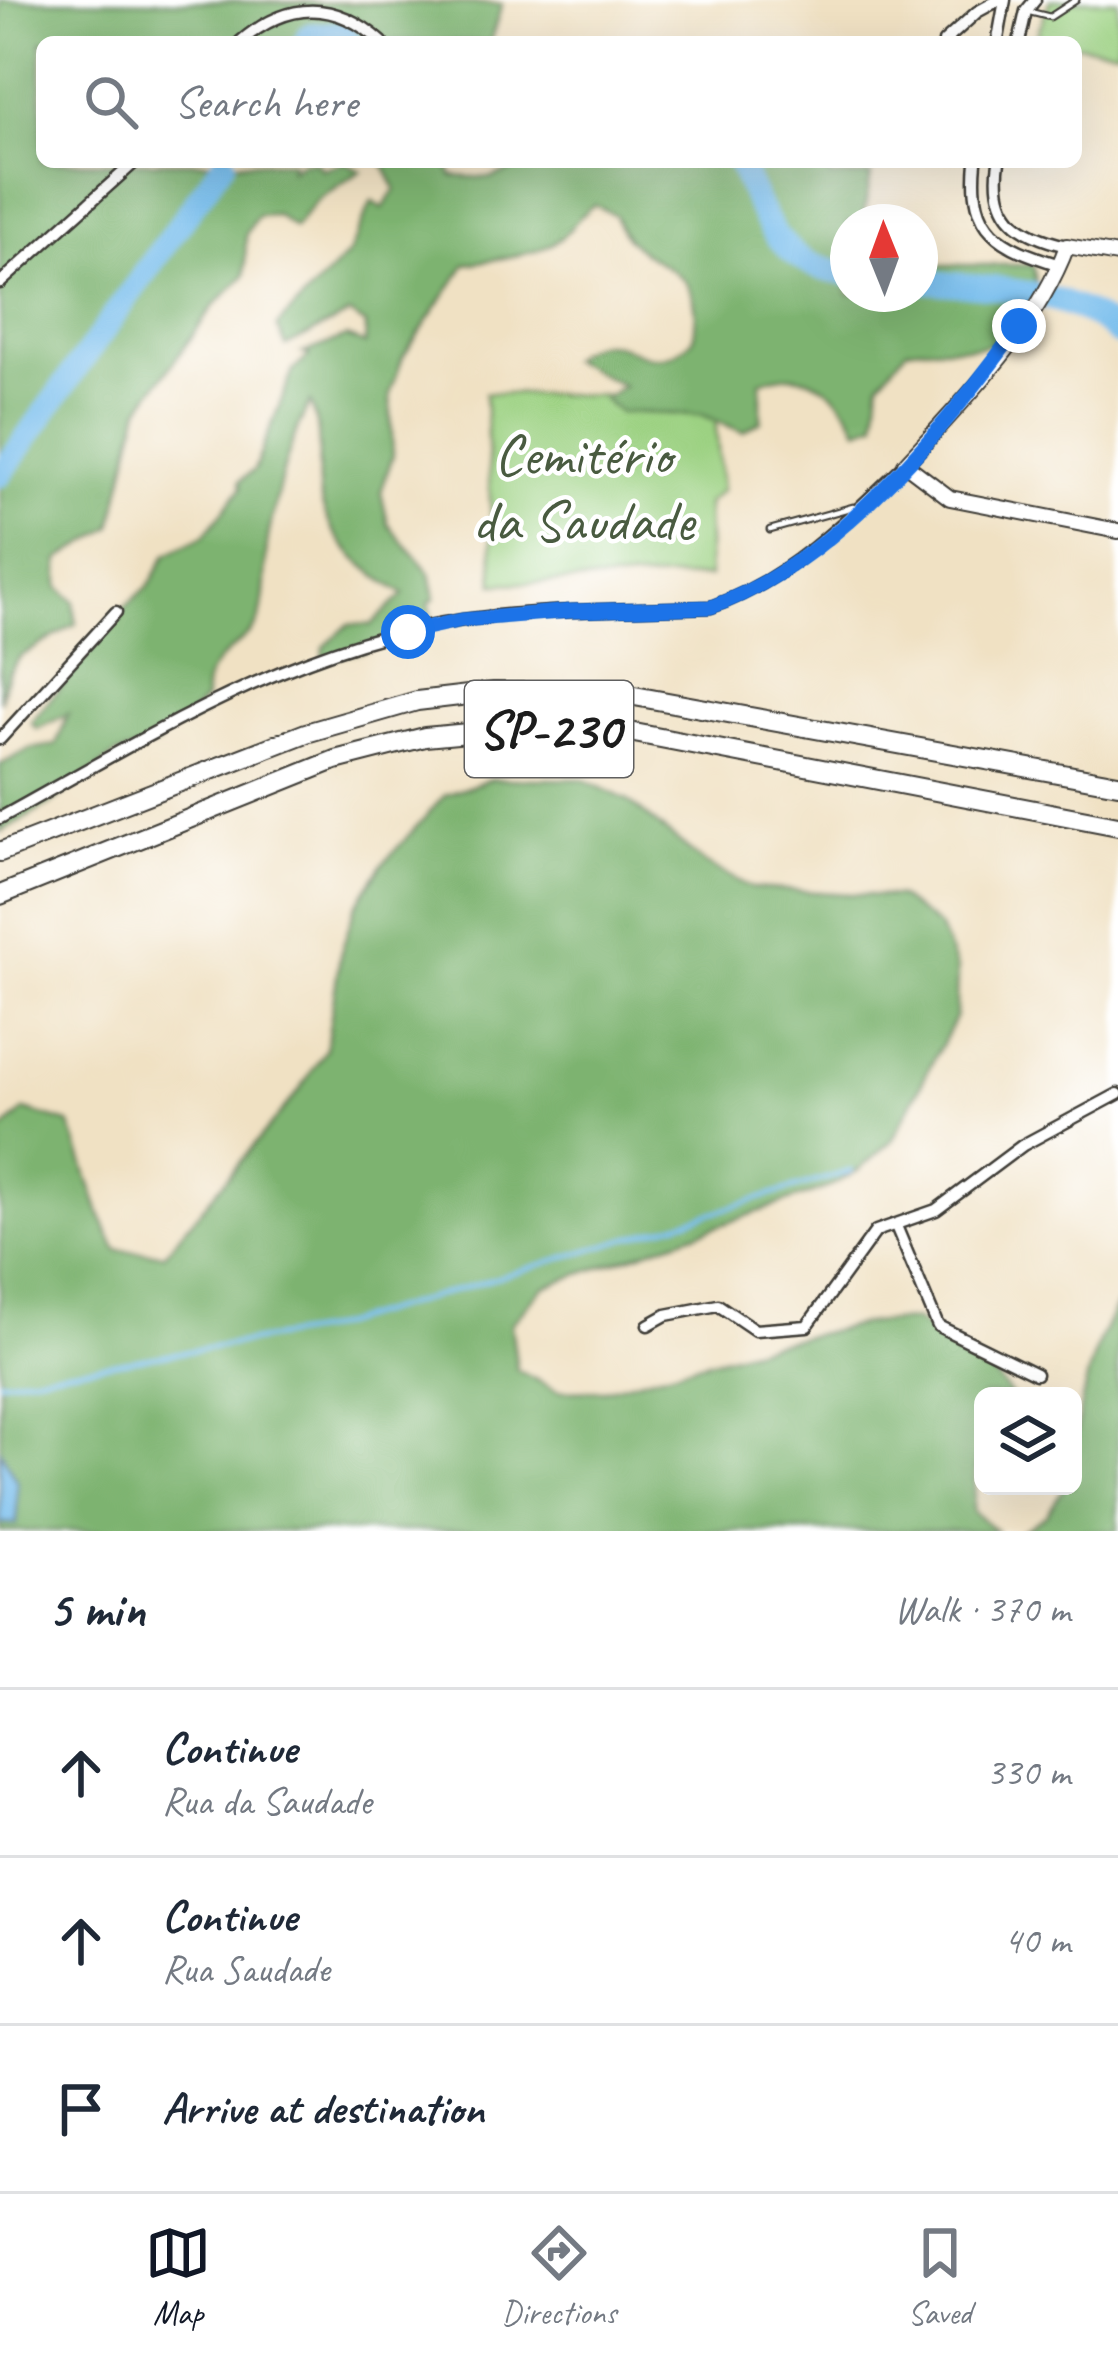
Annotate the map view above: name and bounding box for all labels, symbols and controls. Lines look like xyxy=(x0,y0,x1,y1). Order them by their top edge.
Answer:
search box xyxy=(36,36,1082,168)
icon: search xyxy=(78,69,144,135)
text: Search here xyxy=(174,74,357,131)
north arrow xyxy=(830,204,938,312)
route end xyxy=(992,299,1046,353)
park label: Cemitério da Saudade xyxy=(473,419,697,557)
route start xyxy=(381,605,435,659)
road number: SP-230 xyxy=(465,681,633,777)
map controls xyxy=(974,1387,1082,1495)
button: layers xyxy=(974,1387,1082,1495)
text: 5 min xyxy=(48,1577,145,1641)
text: Walk · 370 m xyxy=(894,1585,1070,1634)
text: Continue xyxy=(162,1720,296,1777)
icon: ahead xyxy=(48,1740,114,1806)
text: 330 m xyxy=(986,1748,1070,1797)
text: Rua da Saudade xyxy=(162,1777,371,1826)
text: Continue xyxy=(162,1888,296,1945)
icon: ahead xyxy=(48,1908,114,1974)
text: 40 m xyxy=(1004,1916,1070,1965)
text: Rua Saudade xyxy=(162,1945,330,1994)
icon: arrive xyxy=(48,2076,114,2142)
text: Arrive at destination xyxy=(162,2080,484,2137)
tab: Map xyxy=(145,2220,211,2334)
tab: Directions xyxy=(502,2220,616,2334)
tab: Saved xyxy=(907,2220,973,2334)

